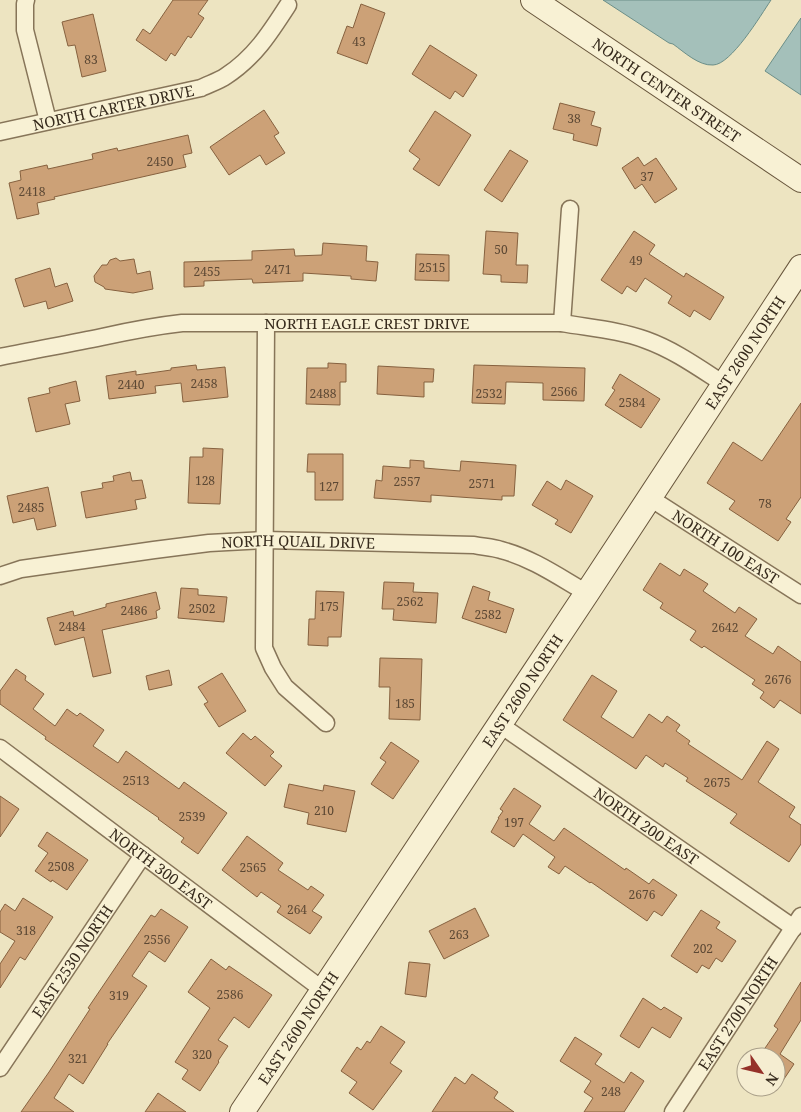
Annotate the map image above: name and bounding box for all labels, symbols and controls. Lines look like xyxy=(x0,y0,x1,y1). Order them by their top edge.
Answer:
house number: 43 xyxy=(352,33,366,50)
street label: NORTH CENTER STREET xyxy=(589,33,745,147)
house number: 83 xyxy=(84,51,98,68)
street label: NORTH CARTER DRIVE xyxy=(31,80,196,135)
house number: 38 xyxy=(567,110,581,127)
house number: 2450 xyxy=(147,153,174,170)
house number: 37 xyxy=(640,168,654,185)
house number: 2418 xyxy=(19,183,46,200)
house number: 50 xyxy=(494,241,508,258)
house number: 49 xyxy=(629,252,643,269)
house number: 2515 xyxy=(419,259,445,276)
house number: 2471 xyxy=(265,261,291,278)
house number: 2455 xyxy=(194,263,220,280)
street label: EAST 2600 NORTH xyxy=(700,292,789,413)
street label: NORTH EAGLE CREST DRIVE xyxy=(264,313,469,333)
house number: 2458 xyxy=(191,375,218,392)
house number: 2440 xyxy=(118,376,145,393)
house number: 2566 xyxy=(551,383,578,400)
house number: 2488 xyxy=(310,385,337,402)
house number: 2532 xyxy=(476,385,502,402)
house number: 2584 xyxy=(619,394,646,411)
house number: 128 xyxy=(195,472,215,489)
house number: 2557 xyxy=(394,473,421,490)
house number: 2571 xyxy=(469,475,495,492)
house number: 127 xyxy=(319,478,339,495)
house number: 78 xyxy=(758,495,772,512)
house number: 2485 xyxy=(18,499,44,516)
street label: NORTH 100 EAST xyxy=(668,505,783,588)
street label: NORTH QUAIL DRIVE xyxy=(221,530,375,553)
house number: 2562 xyxy=(397,593,423,610)
house number: 175 xyxy=(319,598,339,615)
house number: 2502 xyxy=(189,600,215,617)
house number: 2486 xyxy=(121,602,148,619)
house number: 2582 xyxy=(475,606,501,623)
house number: 2484 xyxy=(59,618,86,635)
house number: 2642 xyxy=(712,619,738,636)
street label: EAST 2600 NORTH xyxy=(477,630,567,751)
house number: 2676 xyxy=(765,671,792,688)
house number: 185 xyxy=(395,695,415,712)
house number: 2513 xyxy=(123,772,150,789)
house number: 2675 xyxy=(704,774,730,791)
street label: NORTH 200 EAST xyxy=(590,783,703,869)
house number: 210 xyxy=(314,802,334,819)
house number: 2539 xyxy=(179,808,205,825)
house number: 197 xyxy=(504,814,524,831)
street label: NORTH 300 EAST xyxy=(106,824,216,913)
house number: 2508 xyxy=(48,858,75,875)
house number: 2565 xyxy=(240,859,266,876)
house number: 2676 xyxy=(629,886,656,903)
street label: EAST 2530 NORTH xyxy=(27,901,117,1021)
house number: 264 xyxy=(287,901,307,918)
house number: 318 xyxy=(16,922,36,939)
house number: 263 xyxy=(449,926,469,943)
house number: 2556 xyxy=(144,931,171,948)
house number: 202 xyxy=(693,940,713,957)
street label: EAST 2700 NORTH xyxy=(693,953,782,1074)
street label: EAST 2600 NORTH xyxy=(253,967,343,1088)
house number: 2586 xyxy=(217,986,244,1003)
house number: 319 xyxy=(109,987,129,1004)
house number: 320 xyxy=(192,1046,212,1063)
north arrow xyxy=(736,1047,786,1097)
house number: 321 xyxy=(68,1050,88,1067)
text: N xyxy=(761,1070,783,1089)
house number: 248 xyxy=(601,1083,621,1100)

